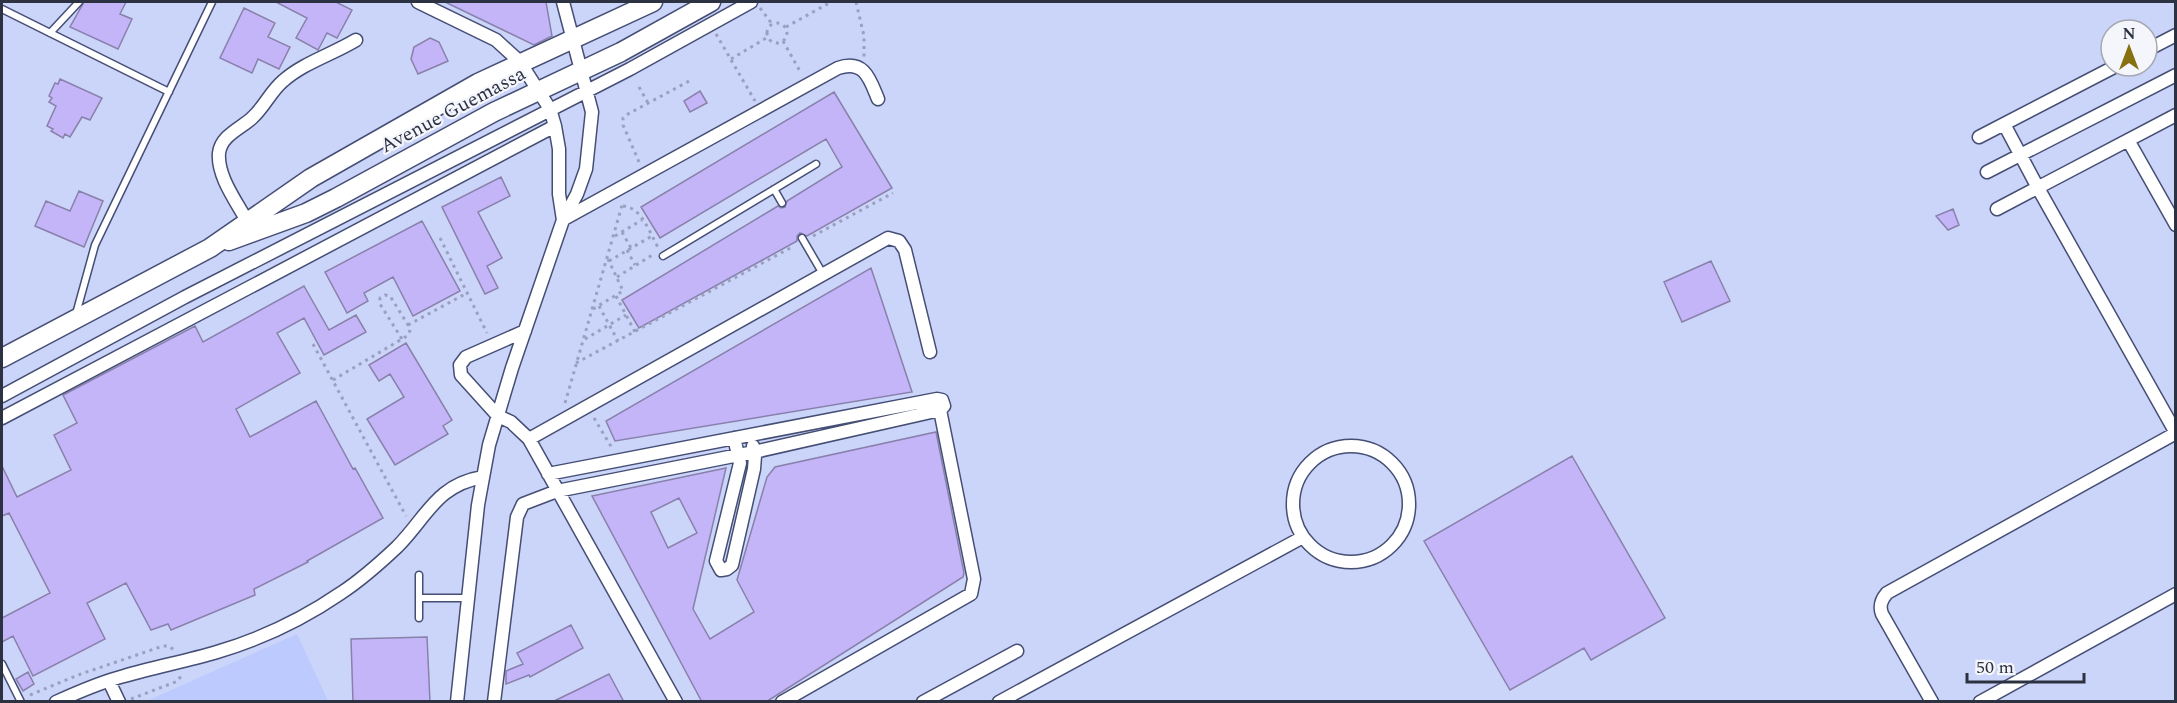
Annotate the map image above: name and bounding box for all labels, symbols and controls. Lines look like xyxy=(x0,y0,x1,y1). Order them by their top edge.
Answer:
north arrow xyxy=(2099,18,2159,78)
text: N xyxy=(2122,22,2136,46)
street label: Avenue Guemassa xyxy=(375,59,531,161)
scale bar xyxy=(1967,646,2084,684)
text: 50 m xyxy=(1976,654,2014,681)

